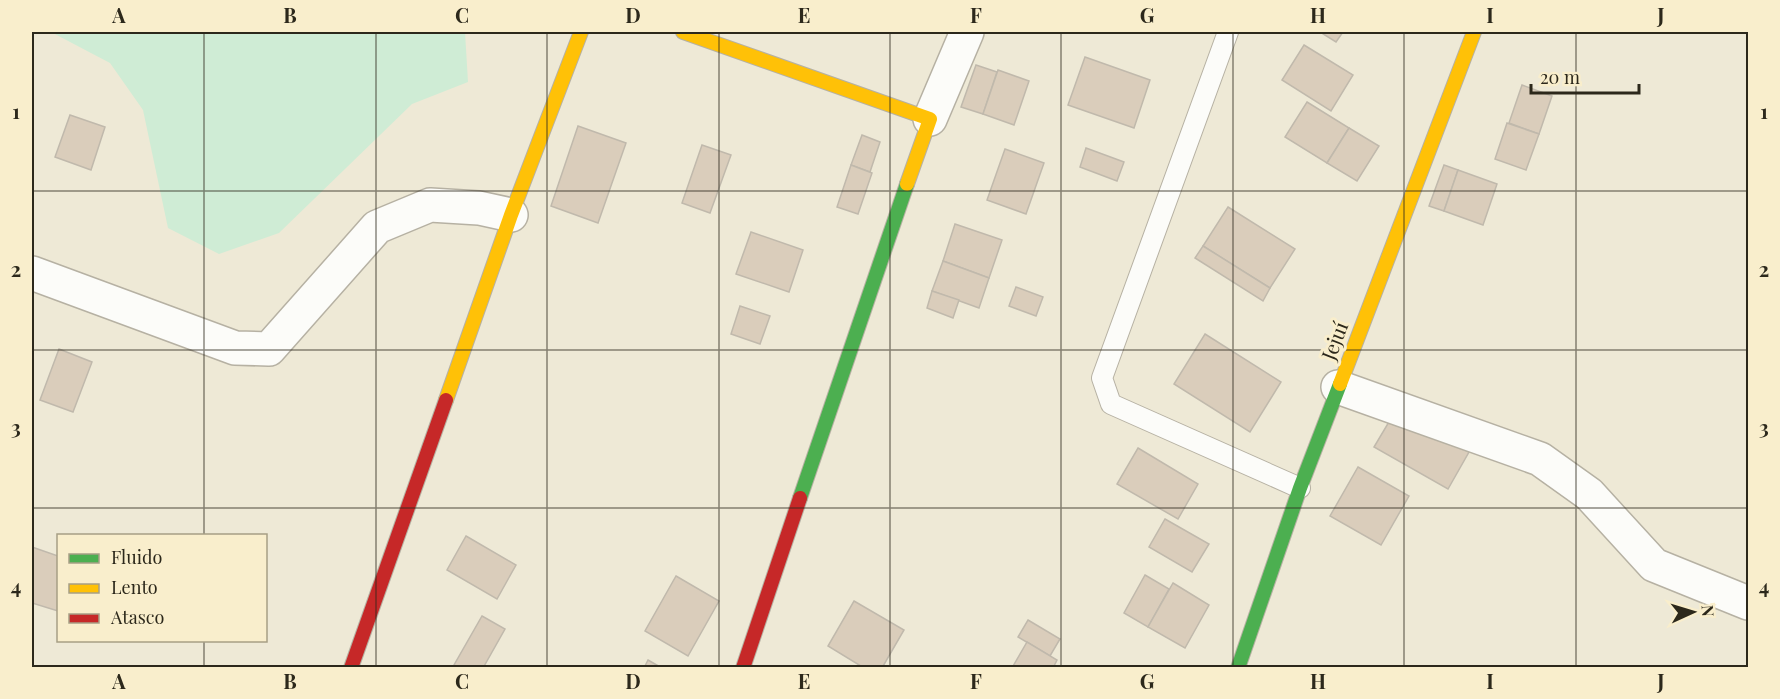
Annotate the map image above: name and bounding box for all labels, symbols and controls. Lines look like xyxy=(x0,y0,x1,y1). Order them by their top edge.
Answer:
text: A xyxy=(111,1,126,28)
text: B xyxy=(283,1,297,28)
text: C xyxy=(455,1,469,28)
text: D xyxy=(625,1,641,28)
text: E xyxy=(798,1,810,28)
text: F xyxy=(970,1,982,28)
text: G xyxy=(1140,1,1155,28)
text: H xyxy=(1310,1,1326,28)
text: I xyxy=(1486,1,1494,28)
text: J xyxy=(1656,1,1665,28)
scale bar xyxy=(1531,57,1639,95)
text: 20 m xyxy=(1540,65,1580,89)
text: 1 xyxy=(12,97,20,124)
text: 1 xyxy=(1760,97,1768,124)
text: 2 xyxy=(11,255,21,282)
text: 2 xyxy=(1759,255,1769,282)
street label: Jejuí xyxy=(1314,317,1353,364)
text: 3 xyxy=(11,413,21,440)
text: 3 xyxy=(1759,413,1769,440)
legend xyxy=(57,534,267,642)
text: Fluido xyxy=(111,545,162,569)
text: 4 xyxy=(11,572,21,599)
text: 4 xyxy=(1759,572,1769,599)
text: Lento xyxy=(111,575,158,599)
north arrow xyxy=(1663,582,1723,642)
text: N xyxy=(1698,604,1719,618)
text: Atasco xyxy=(110,605,164,629)
text: A xyxy=(111,667,126,694)
text: B xyxy=(283,667,297,694)
text: C xyxy=(455,667,469,694)
text: D xyxy=(625,667,641,694)
text: E xyxy=(798,667,810,694)
text: F xyxy=(970,667,982,694)
text: G xyxy=(1140,667,1155,694)
text: H xyxy=(1310,667,1326,694)
text: I xyxy=(1486,667,1494,694)
text: J xyxy=(1656,667,1665,694)

